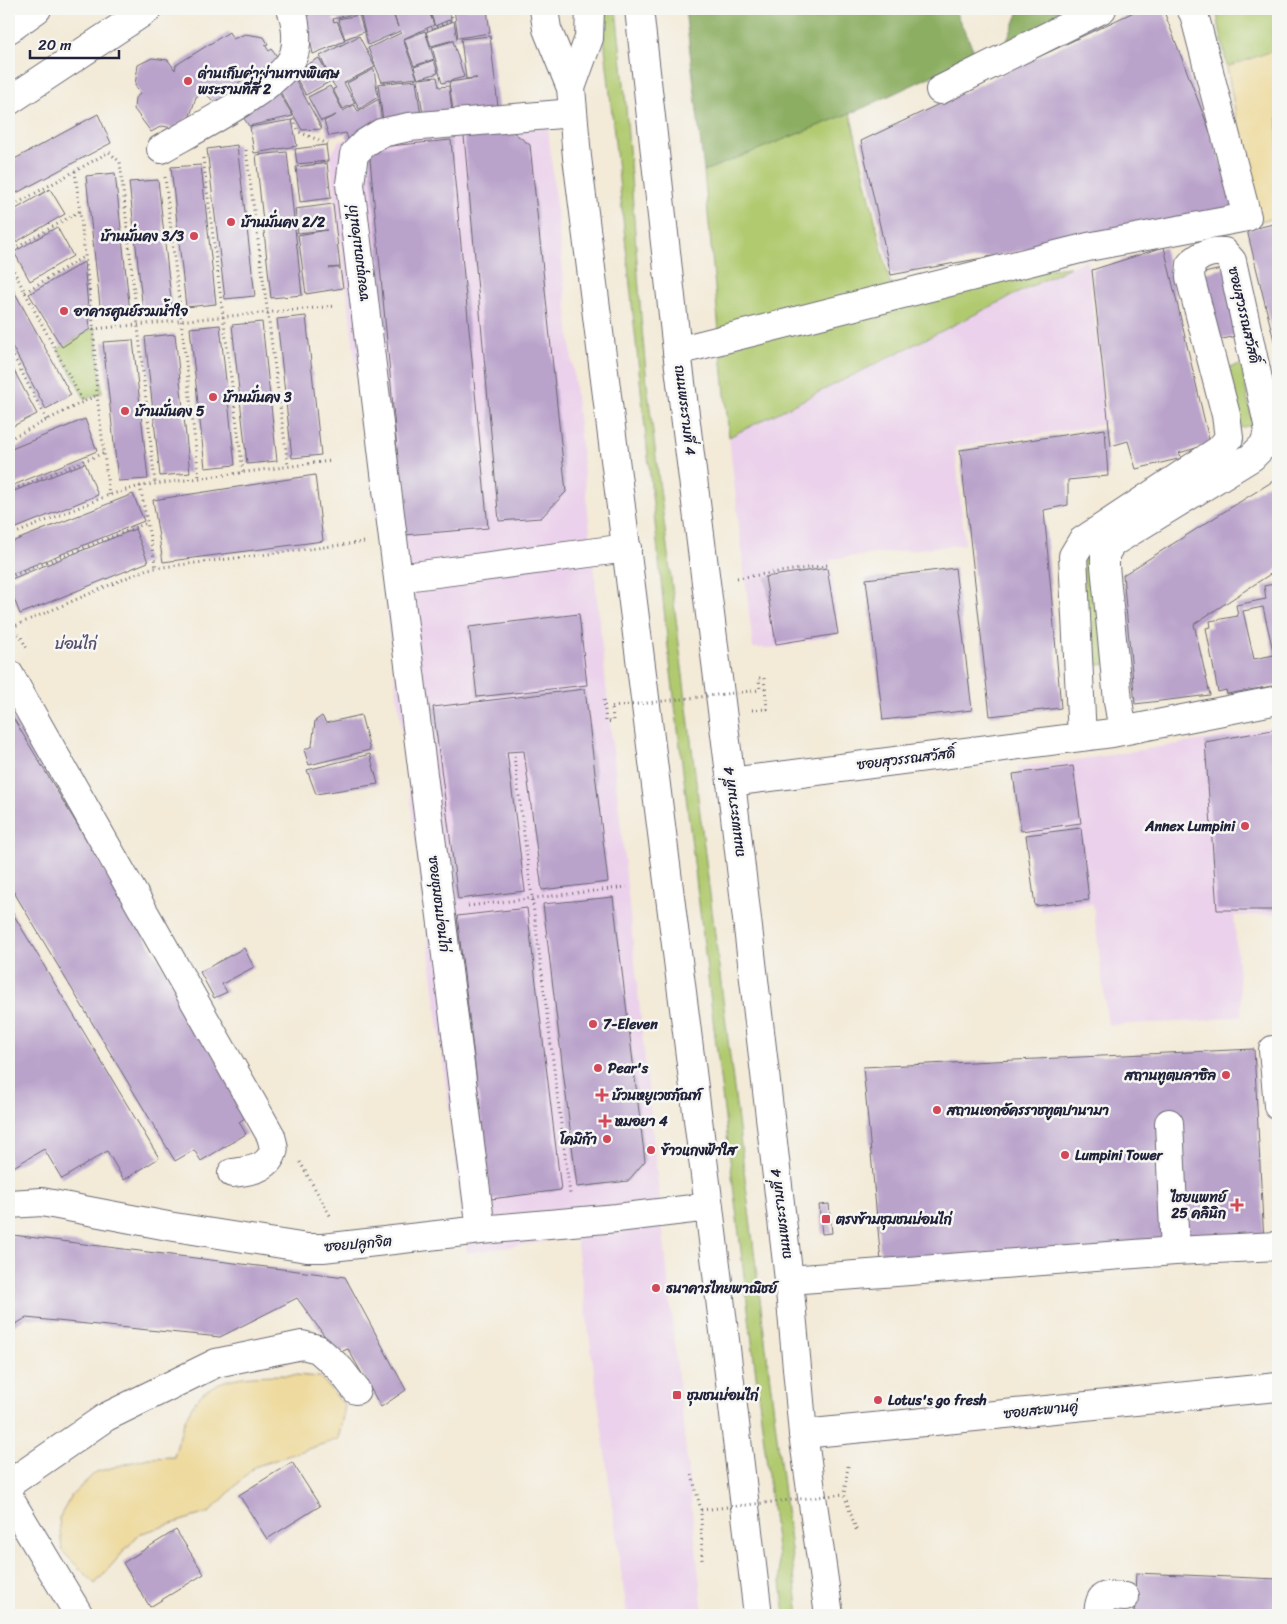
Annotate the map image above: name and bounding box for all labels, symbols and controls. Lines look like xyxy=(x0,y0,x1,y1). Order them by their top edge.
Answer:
scale bar xyxy=(30,28,119,60)
text: 20 m xyxy=(38,32,72,58)
place label: ด่านเก็บค่าผ่านทางพิเศษ พระรามที่สี่ 2 xyxy=(197,61,340,102)
marker: ด่านเก็บค่าผ่านทางพิเศษ พระรามที่สี่ 2 xyxy=(182,75,194,87)
street label: ซอยชุมชนบ่อนไก่ xyxy=(340,203,376,302)
place label: บ้านมั่นคง 2/2 xyxy=(240,209,326,235)
marker: บ้านมั่นคง 2/2 xyxy=(225,216,237,228)
place label: บ้านมั่นคง 3/3 xyxy=(100,223,184,249)
marker: บ้านมั่นคง 3/3 xyxy=(188,230,200,242)
street label: ซอยสุวรรณสวัสดิ์ xyxy=(1221,264,1268,369)
place label: อาคารศูนย์รวมน้ำใจ xyxy=(73,298,188,324)
marker: อาคารศูนย์รวมน้ำใจ xyxy=(58,305,70,317)
street label: ถนนพระรามที่ 4 xyxy=(667,363,704,457)
place label: บ้านมั่นคง 3 xyxy=(222,384,292,410)
marker: บ้านมั่นคง 3 xyxy=(207,391,219,403)
place label: บ้านมั่นคง 5 xyxy=(134,398,205,424)
marker: บ้านมั่นคง 5 xyxy=(119,405,131,417)
district label: บ่อนไก่ xyxy=(55,631,98,657)
street label: ซอยสุวรรณสวัสดิ์ xyxy=(856,740,960,777)
street label: ถนนพระรามที่ 4 xyxy=(715,765,752,859)
place label: Annex Lumpini xyxy=(1144,814,1236,839)
marker: Annex Lumpini xyxy=(1239,820,1251,832)
street label: ซอยชุมชนบ่อนไก่ xyxy=(421,855,457,954)
place label: 7-Eleven xyxy=(603,1012,658,1037)
marker: 7-Eleven xyxy=(587,1018,599,1030)
place label: Pear's xyxy=(608,1056,649,1081)
marker: Pear's xyxy=(592,1062,604,1074)
place label: สถานทูตบลาซิล xyxy=(1124,1063,1217,1088)
marker: สถานทูตบลาซิล xyxy=(1220,1069,1232,1081)
place label: บ้วนหยูเวชภัณฑ์ xyxy=(611,1083,704,1108)
marker: บ้วนหยูเวชภัณฑ์ xyxy=(596,1089,608,1101)
place label: สถานเอกอัครราชทูตปานามา xyxy=(946,1098,1109,1123)
marker: สถานเอกอัครราชทูตปานามา xyxy=(931,1104,943,1116)
place label: หมอยา 4 xyxy=(615,1109,668,1134)
marker: หมอยา 4 xyxy=(599,1115,611,1127)
place label: โคมิก้า xyxy=(560,1127,597,1152)
marker: โคมิก้า xyxy=(601,1133,613,1145)
place label: ข้าวแกงฟ้าใส xyxy=(660,1138,739,1163)
place label: Lumpini Tower xyxy=(1075,1143,1164,1168)
marker: ข้าวแกงฟ้าใส xyxy=(645,1144,657,1156)
marker: Lumpini Tower xyxy=(1059,1149,1071,1161)
street label: ถนนพระรามที่ 4 xyxy=(762,1167,799,1261)
place label: ไชยแพทย์ 25 คลินิก xyxy=(1170,1185,1229,1226)
marker: ไชยแพทย์ 25 คลินิก xyxy=(1230,1198,1244,1212)
place label: ตรงข้ามชุมชนบ่อนไก่ xyxy=(835,1207,954,1232)
marker: ตรงข้ามชุมชนบ่อนไก่ xyxy=(820,1213,832,1225)
street label: ซอยปลูกจิต xyxy=(323,1229,393,1259)
place label: ธนาคารไทยพาณิชย์ xyxy=(666,1276,780,1301)
marker: ธนาคารไทยพาณิชย์ xyxy=(650,1282,662,1294)
place label: ชุมชนบ่อนไก่ xyxy=(687,1383,760,1408)
place label: Lotus's go fresh xyxy=(888,1388,987,1413)
marker: ชุมชนบ่อนไก่ xyxy=(671,1389,683,1401)
marker: Lotus's go fresh xyxy=(872,1394,884,1406)
street label: ซอยสะพานคู่ xyxy=(1002,1394,1081,1426)

